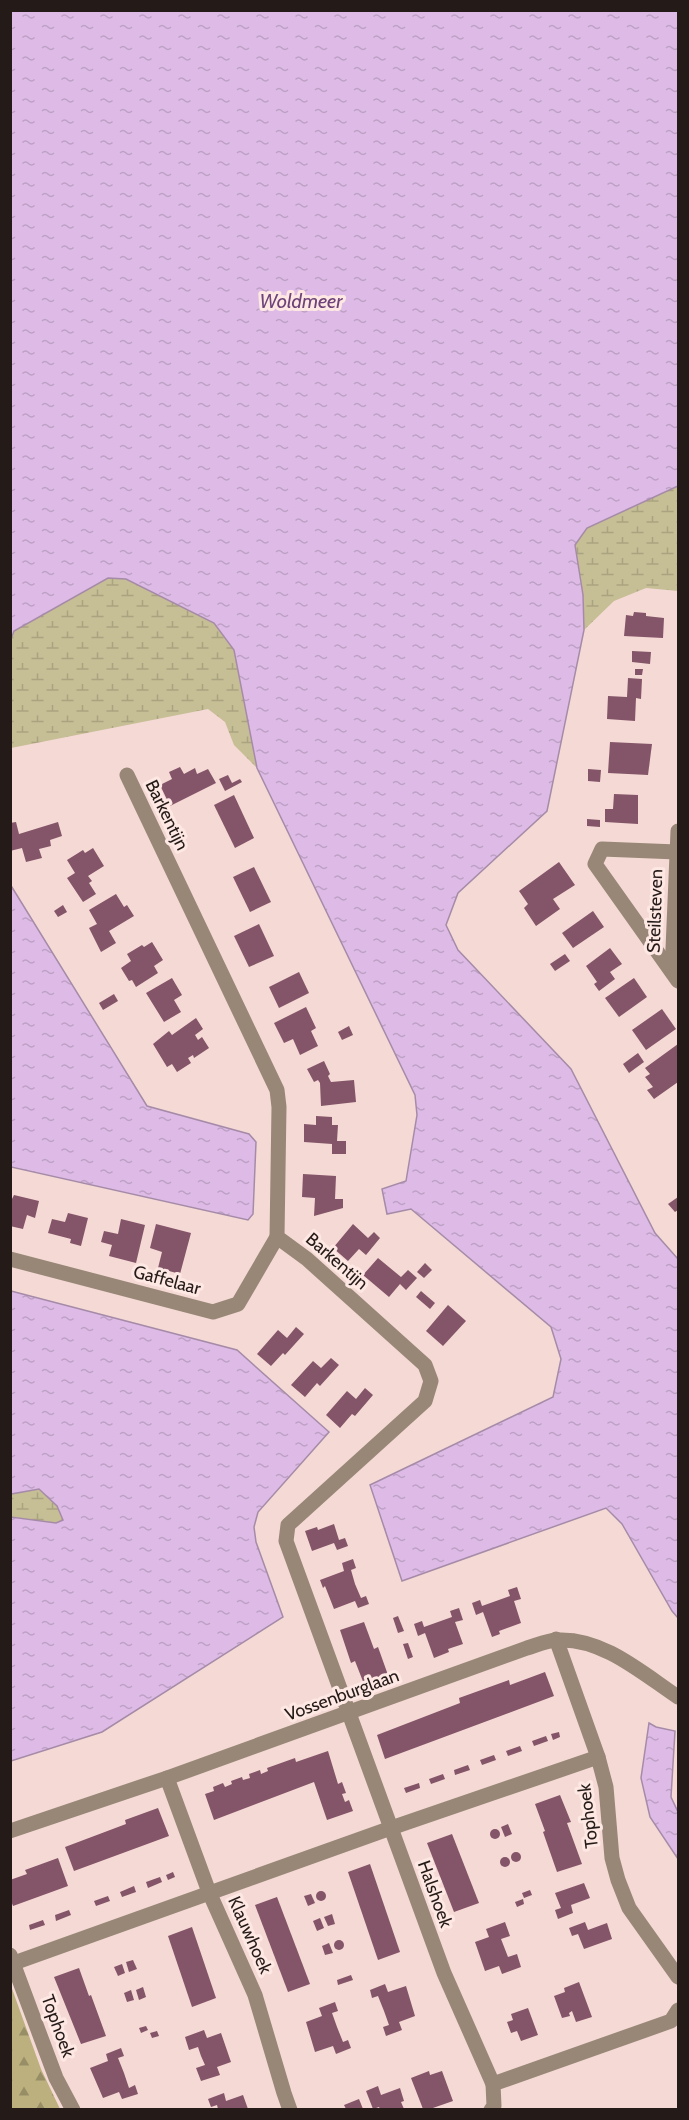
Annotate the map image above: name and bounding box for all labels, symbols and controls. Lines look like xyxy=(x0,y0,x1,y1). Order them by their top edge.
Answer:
water label: Woldmeer xyxy=(260,289,343,313)
street label: Barkentijn xyxy=(141,776,193,854)
street label: Steilsteven xyxy=(643,869,667,953)
street label: Barkentijn xyxy=(301,1228,373,1294)
street label: Gaffelaar xyxy=(131,1260,203,1300)
street label: Vossenburglaan xyxy=(282,1664,402,1726)
street label: Tophoek xyxy=(573,1781,603,1850)
street label: Halshoek xyxy=(413,1857,458,1931)
street label: Klauwhoek xyxy=(223,1893,277,1978)
street label: Tophoek xyxy=(37,1992,80,2061)

